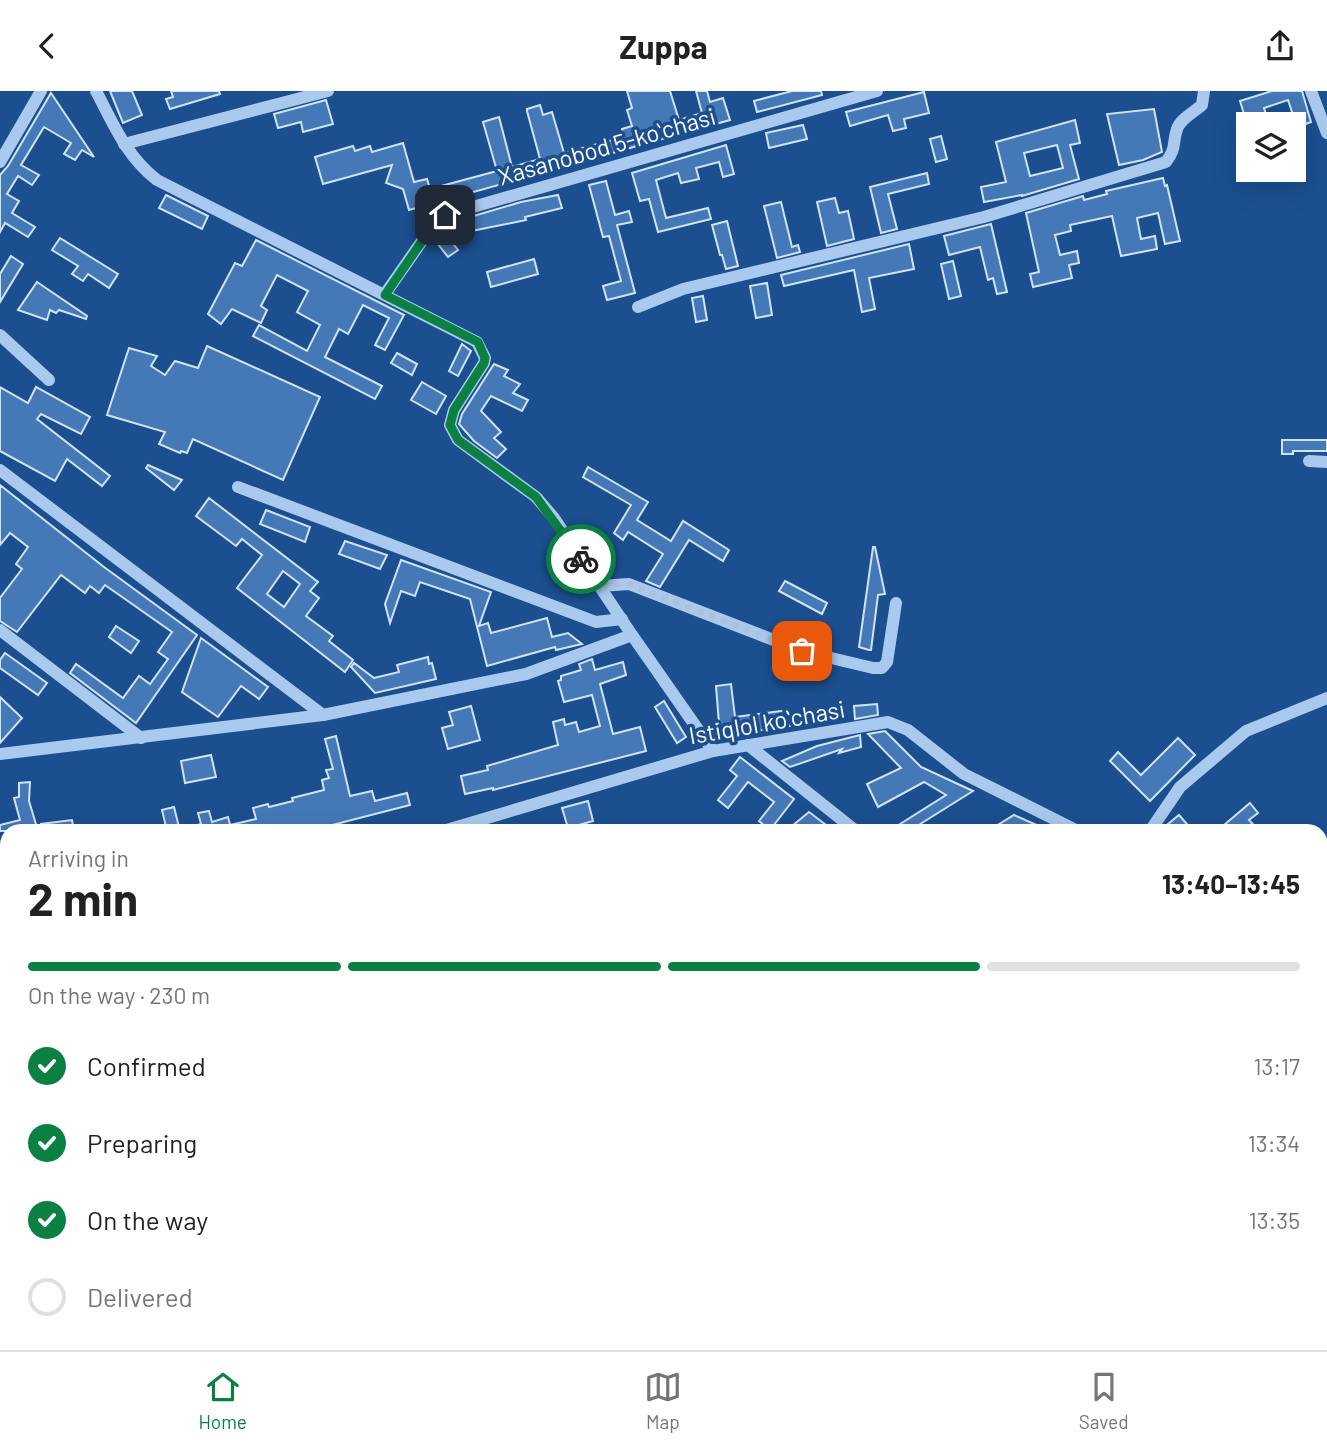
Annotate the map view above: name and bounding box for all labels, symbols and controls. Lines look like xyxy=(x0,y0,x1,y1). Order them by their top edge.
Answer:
icon: back xyxy=(28,27,66,65)
text: Zuppa xyxy=(619,27,708,65)
icon: share xyxy=(1261,27,1299,65)
street label: Xasanobod 5-koʻchasi xyxy=(494,101,719,190)
map controls xyxy=(1236,112,1306,182)
button: layers xyxy=(1236,112,1306,182)
pin xyxy=(415,185,475,245)
icon: home xyxy=(426,196,464,234)
courier xyxy=(546,524,616,594)
icon: bike xyxy=(562,540,600,578)
pin xyxy=(772,621,832,681)
icon: bag xyxy=(783,632,821,670)
street label: Istiqlol koʻchasi xyxy=(686,694,847,750)
text: Arriving in xyxy=(28,844,129,872)
text: 13:40–13:45 xyxy=(1162,868,1300,899)
text: 2 min xyxy=(28,870,138,925)
text: On the way · 230 m xyxy=(28,981,210,1009)
icon: check xyxy=(28,1047,66,1085)
text: Confirmed xyxy=(87,1050,206,1081)
text: 13:17 xyxy=(1253,1052,1300,1080)
icon: check xyxy=(28,1124,66,1162)
text: Preparing xyxy=(87,1127,197,1158)
text: 13:34 xyxy=(1248,1129,1300,1157)
icon: check xyxy=(28,1201,66,1239)
text: On the way xyxy=(87,1204,208,1235)
text: 13:35 xyxy=(1249,1206,1300,1234)
text: Delivered xyxy=(87,1281,193,1312)
tab: Home xyxy=(198,1368,247,1433)
tab: Map xyxy=(644,1368,682,1433)
tab: Saved xyxy=(1079,1368,1129,1433)

